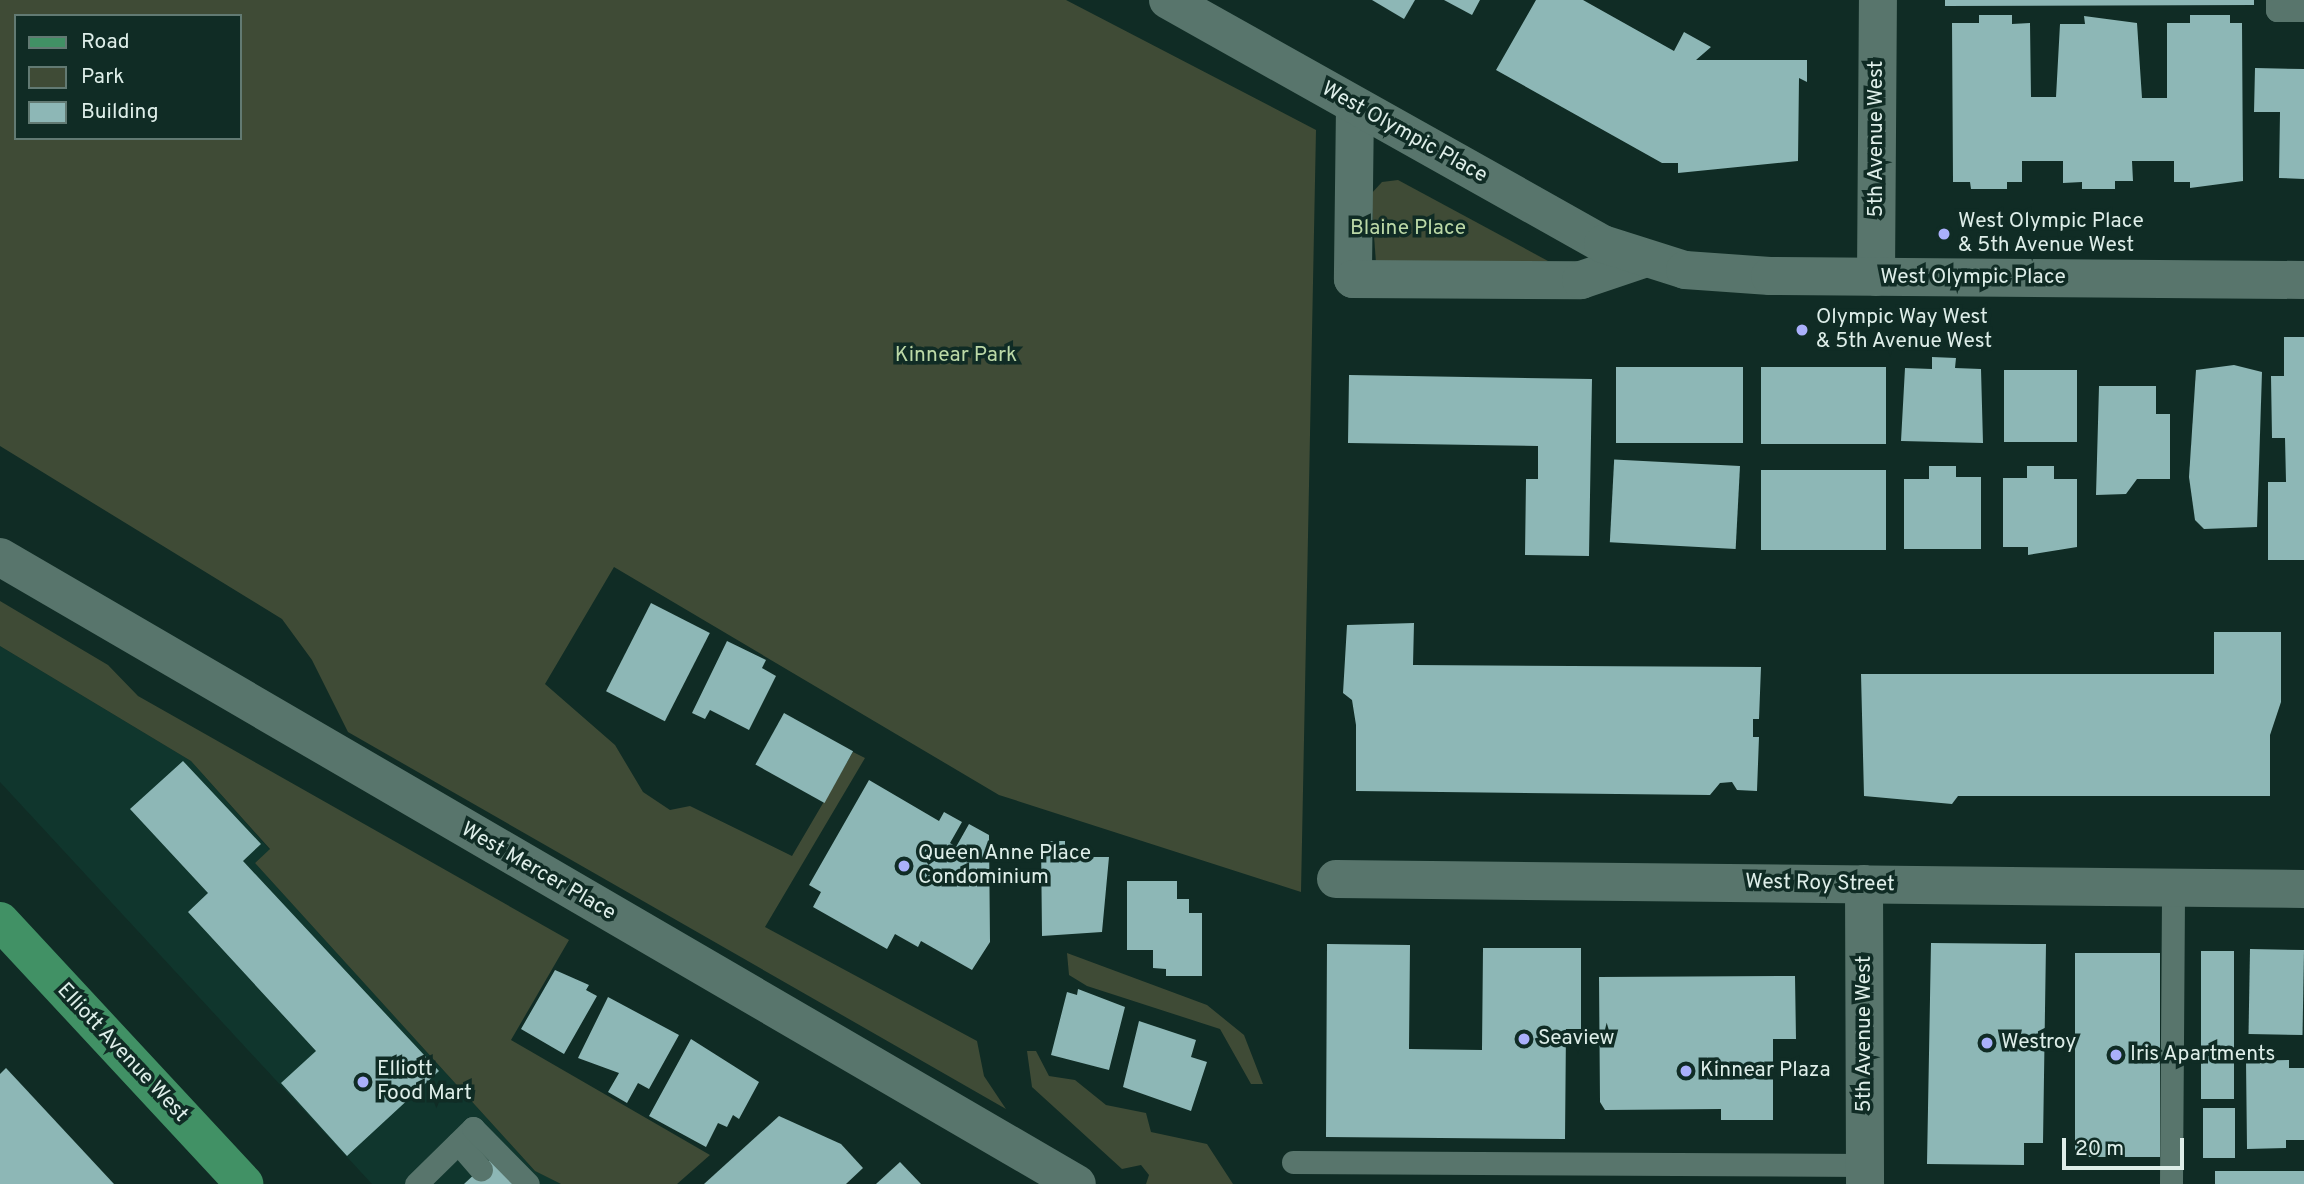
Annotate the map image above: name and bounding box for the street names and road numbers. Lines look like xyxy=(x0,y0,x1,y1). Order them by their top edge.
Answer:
street label: 5th Avenue West xyxy=(1864,60,1890,218)
street label: West Olympic Place xyxy=(1317,77,1491,189)
street label: West Olympic Place xyxy=(1880,265,2066,291)
street label: West Mercer Place xyxy=(456,818,620,926)
street label: West Roy Street xyxy=(1745,870,1895,898)
street label: 5th Avenue West xyxy=(1852,955,1878,1113)
street label: Elliott Avenue West xyxy=(51,978,193,1128)

